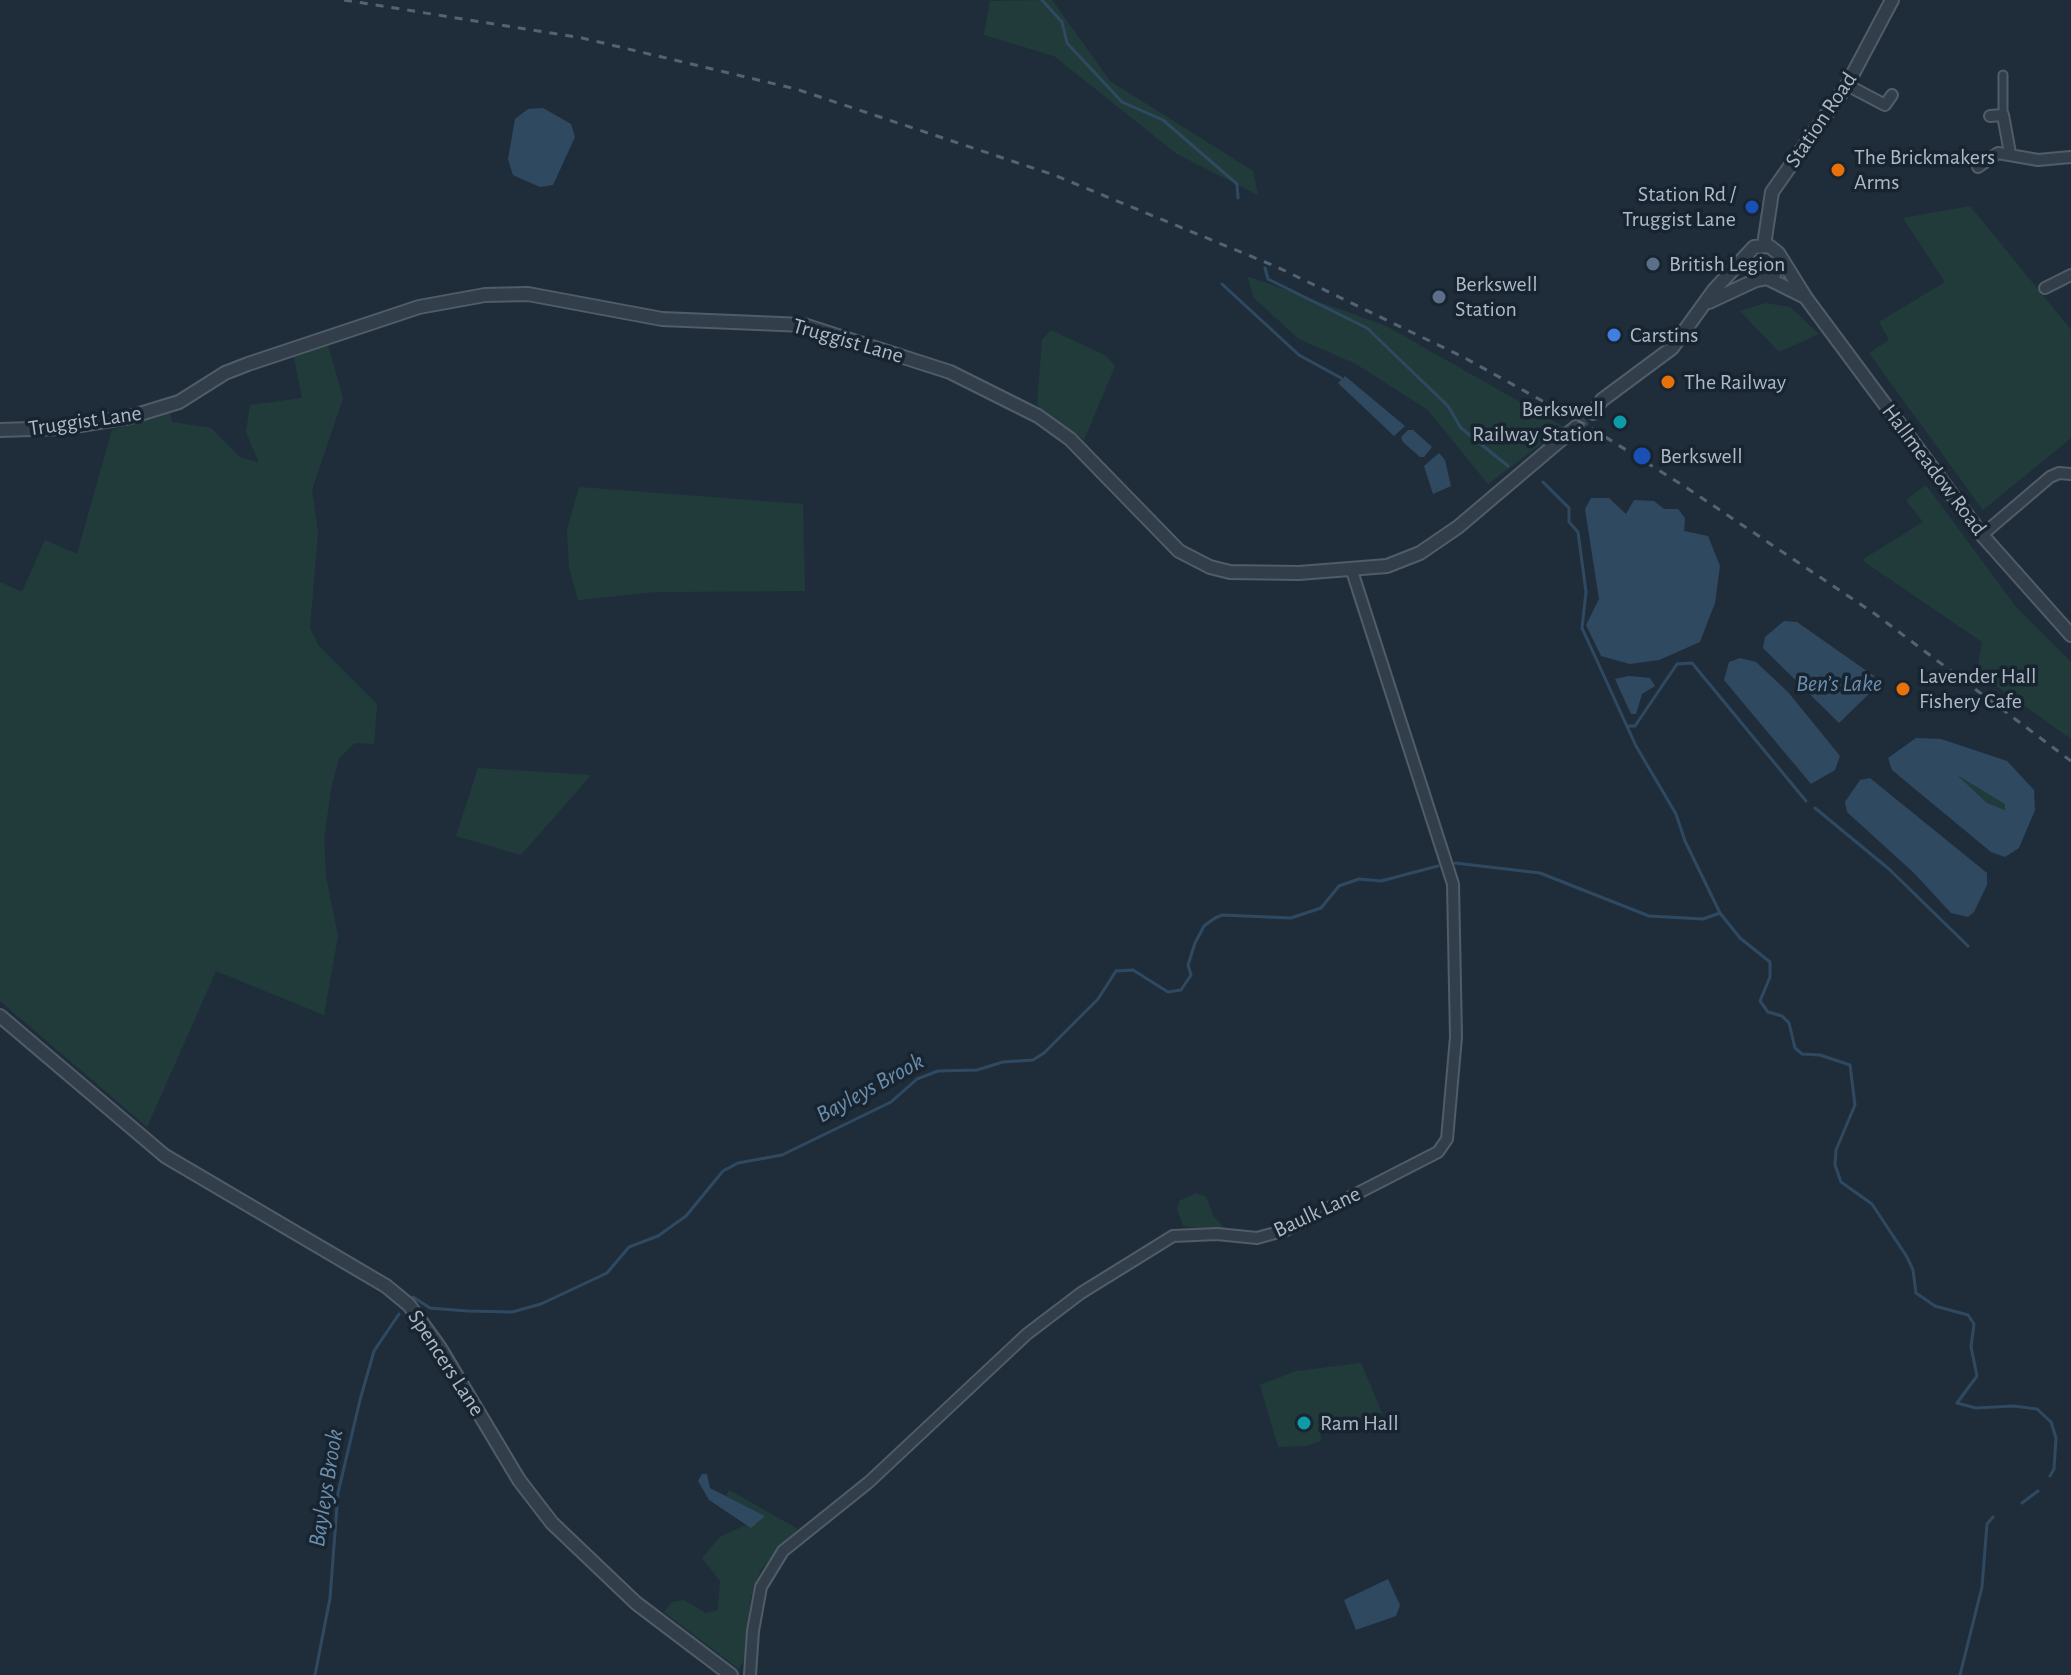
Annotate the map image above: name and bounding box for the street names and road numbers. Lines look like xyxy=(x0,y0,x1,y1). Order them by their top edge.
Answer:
street label: Station Road xyxy=(1780,67,1862,173)
street label: Truggist Lane xyxy=(790,313,906,369)
street label: Hallmeadow Road xyxy=(1876,399,1992,541)
street label: Truggist Lane xyxy=(27,400,143,442)
street label: Baulk Lane xyxy=(1269,1180,1365,1244)
street label: Spencers Lane xyxy=(402,1305,490,1421)

